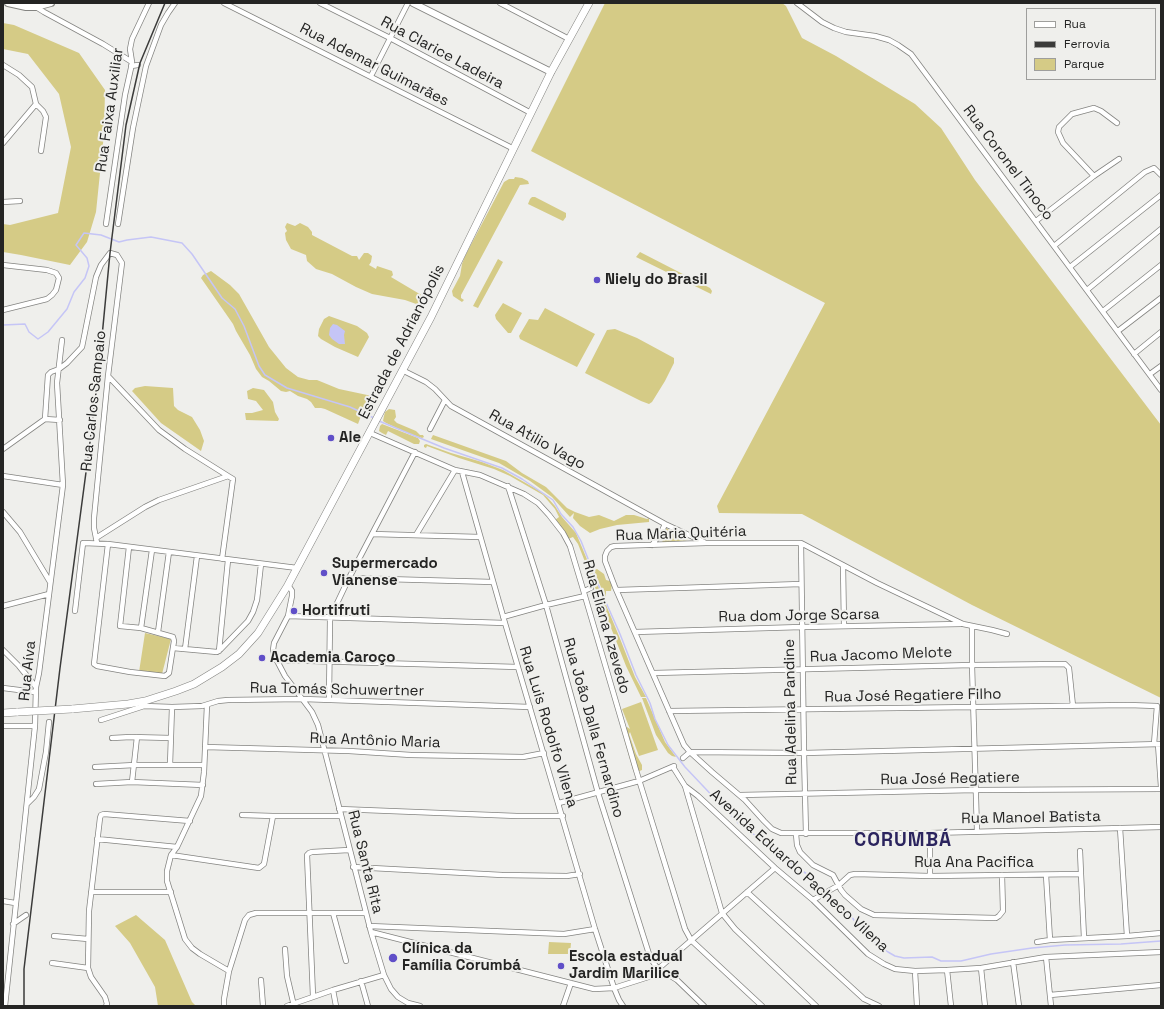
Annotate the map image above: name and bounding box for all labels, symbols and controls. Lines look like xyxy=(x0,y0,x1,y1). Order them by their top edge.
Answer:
legend xyxy=(1026,8,1156,80)
street label: Rua Clarice Ladeira xyxy=(377,13,507,93)
text: Rua xyxy=(1064,16,1086,32)
street label: Rua Ademar Guimarães xyxy=(296,20,452,110)
text: Ferrovia xyxy=(1064,36,1110,52)
street label: Rua Faixa Auxiliar xyxy=(92,47,128,173)
text: Parque xyxy=(1064,56,1104,72)
street label: Rua Coronel Tinoco xyxy=(959,102,1057,224)
street label: Estrada de Adrianópolis xyxy=(355,262,449,422)
place label: Niely do Brasil xyxy=(605,271,707,289)
marker: Niely do Brasil xyxy=(592,275,602,285)
street label: Rua Carlos Sampaio xyxy=(78,330,110,472)
street label: Rua Atilio Vago xyxy=(486,406,588,474)
place label: Ale xyxy=(339,429,361,447)
marker: Ale xyxy=(326,433,336,443)
street label: Rua Maria Quitéria xyxy=(615,523,747,545)
place label: Supermercado Vianense xyxy=(332,555,438,590)
street label: Rua Eliana Azevedo xyxy=(578,558,634,696)
marker: Supermercado Vianense xyxy=(319,568,329,578)
place label: Hortifruti xyxy=(302,602,370,620)
marker: Hortifruti xyxy=(289,606,299,616)
street label: Rua dom Jorge Scarsa xyxy=(718,606,880,626)
street label: Rua João Dalla Fernardino xyxy=(559,636,627,820)
street label: Rua Adelina Pandine xyxy=(781,639,801,785)
street label: Rua Aíva xyxy=(16,640,40,702)
street label: Rua Luis Rodolfo Vilena xyxy=(515,644,581,810)
street label: Rua Jacomo Melote xyxy=(810,644,952,666)
place label: Academia Caroço xyxy=(270,649,395,667)
marker: Academia Caroço xyxy=(257,653,267,663)
street label: Rua Tomás Schuwertner xyxy=(250,679,424,701)
street label: Rua José Regatiere Filho xyxy=(824,685,1002,707)
street label: Rua Antônio Maria xyxy=(309,730,441,752)
street label: Rua José Regatiere xyxy=(880,769,1020,789)
street label: Avenida Eduardo Pacheco Vilena xyxy=(706,786,892,956)
street label: Rua Santa Rita xyxy=(343,808,387,916)
street label: Rua Manoel Batista xyxy=(961,808,1101,828)
district label: CORUMBÁ xyxy=(854,830,952,852)
street label: Rua Ana Pacifica xyxy=(914,854,1034,872)
place label: Clínica da Família Corumbá xyxy=(402,940,521,975)
place label: Escola estadual Jardim Marilice xyxy=(569,948,683,983)
marker: Clínica da Família Corumbá xyxy=(387,952,399,964)
marker: Escola estadual Jardim Marilice xyxy=(556,961,566,971)

